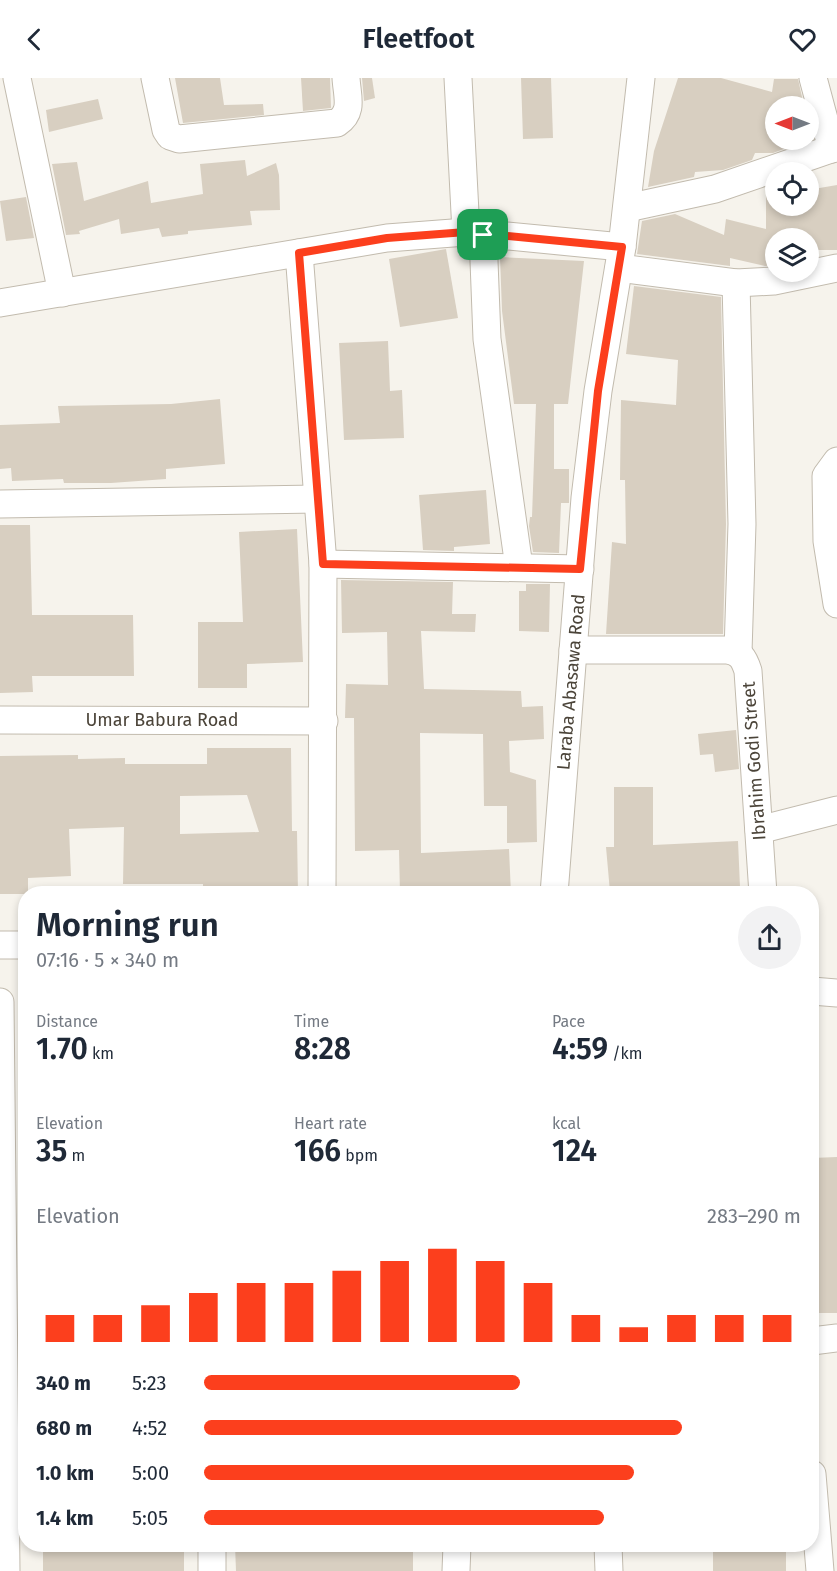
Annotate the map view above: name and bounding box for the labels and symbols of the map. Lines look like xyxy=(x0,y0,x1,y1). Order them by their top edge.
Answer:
north arrow xyxy=(765,96,819,150)
pin xyxy=(457,209,508,260)
street label: Laraba Abasawa Road xyxy=(552,593,590,771)
street label: Ibrahim Godi Street xyxy=(737,680,771,841)
street label: Umar Babura Road xyxy=(85,709,239,731)

